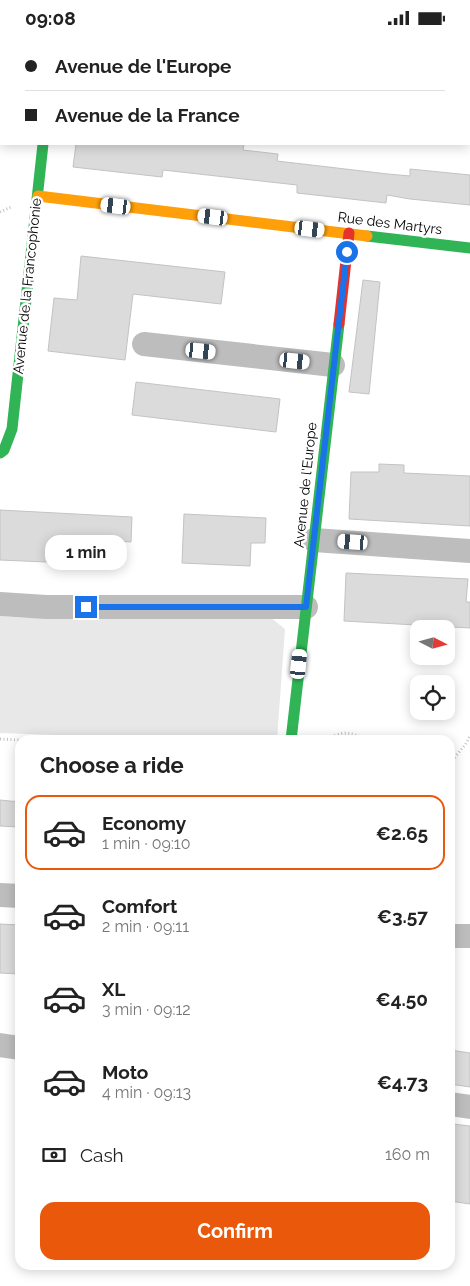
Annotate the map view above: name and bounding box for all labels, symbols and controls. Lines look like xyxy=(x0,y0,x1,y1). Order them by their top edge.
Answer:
text: 09:08 xyxy=(25,7,76,29)
text: Avenue de l'Europe xyxy=(55,55,231,77)
text: Avenue de la France xyxy=(55,104,240,126)
street label: Avenue de la Francophonie xyxy=(10,197,44,375)
car xyxy=(100,197,131,215)
car xyxy=(197,208,228,226)
street label: Rue des Martyrs xyxy=(337,209,443,237)
car xyxy=(294,220,325,238)
route start xyxy=(336,241,358,263)
car xyxy=(185,342,216,360)
car xyxy=(279,352,310,370)
street label: Avenue de l'Europe xyxy=(290,421,320,549)
car xyxy=(337,533,368,551)
callout: 1 min xyxy=(45,535,127,569)
text: 1 min xyxy=(66,543,106,562)
route end xyxy=(75,596,97,618)
north arrow xyxy=(410,620,455,665)
map controls xyxy=(410,620,455,720)
car xyxy=(289,648,308,680)
button: locate xyxy=(410,675,455,720)
text: Choose a ride xyxy=(40,752,184,778)
icon: car xyxy=(42,810,87,855)
text: Economy xyxy=(102,812,186,834)
text: €2.65 xyxy=(376,822,428,844)
text: 1 min · 09:10 xyxy=(102,834,190,853)
icon: car xyxy=(42,893,87,938)
text: Comfort xyxy=(102,895,177,917)
text: €3.57 xyxy=(377,905,428,927)
text: 2 min · 09:11 xyxy=(102,917,189,936)
icon: car xyxy=(42,976,87,1021)
text: XL xyxy=(102,978,125,1000)
text: €4.50 xyxy=(376,988,428,1010)
text: 3 min · 09:12 xyxy=(102,1000,191,1019)
icon: car xyxy=(42,1059,87,1104)
text: Moto xyxy=(102,1061,148,1083)
text: €4.73 xyxy=(377,1071,428,1093)
text: 4 min · 09:13 xyxy=(102,1083,191,1102)
icon: cash xyxy=(40,1141,68,1169)
text: Cash xyxy=(80,1144,124,1166)
text: 160 m xyxy=(385,1145,430,1164)
button: Confirm xyxy=(40,1202,430,1260)

